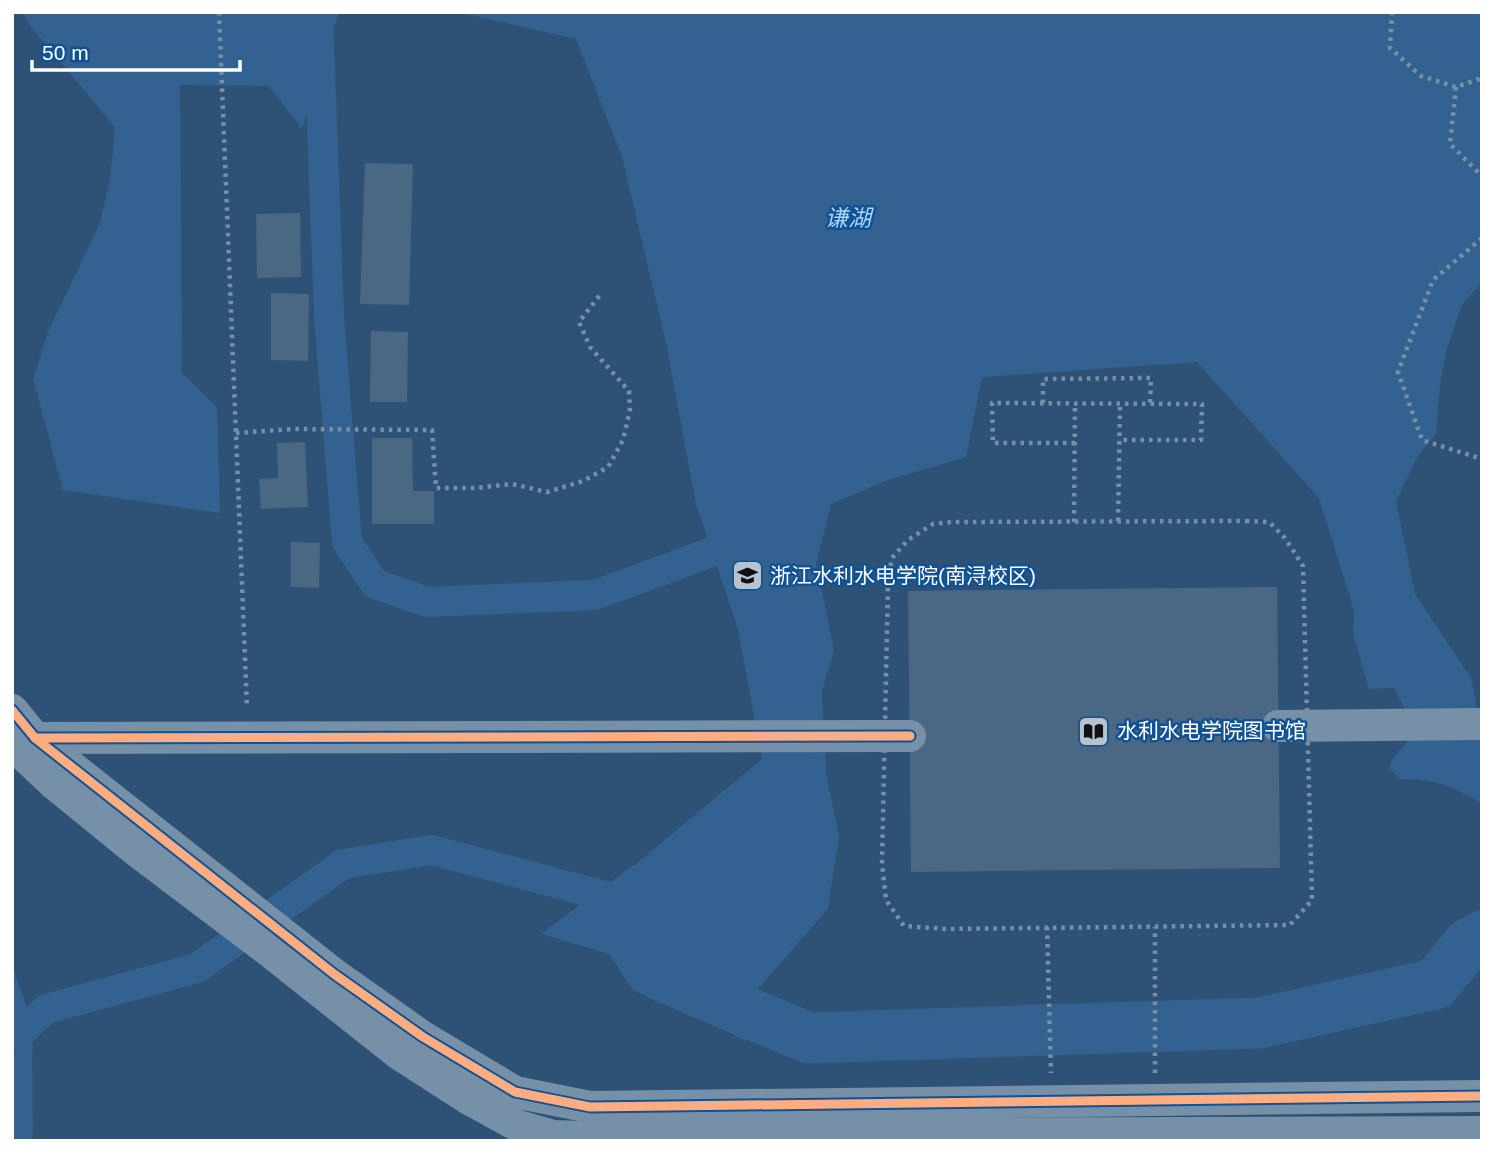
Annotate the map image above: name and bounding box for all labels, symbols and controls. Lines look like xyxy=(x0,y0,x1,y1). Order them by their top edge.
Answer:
scale bar xyxy=(32,28,240,72)
text: 50 m xyxy=(42,41,89,64)
water label: 谦湖 xyxy=(825,205,874,231)
school or university icon: 浙江水利水电学院(南浔校区) xyxy=(730,559,764,593)
place label: 浙江水利水电学院(南浔校区) xyxy=(770,564,1036,587)
library icon: 水利水电学院图书馆 xyxy=(1077,714,1111,748)
place label: 水利水电学院图书馆 xyxy=(1117,719,1306,742)

